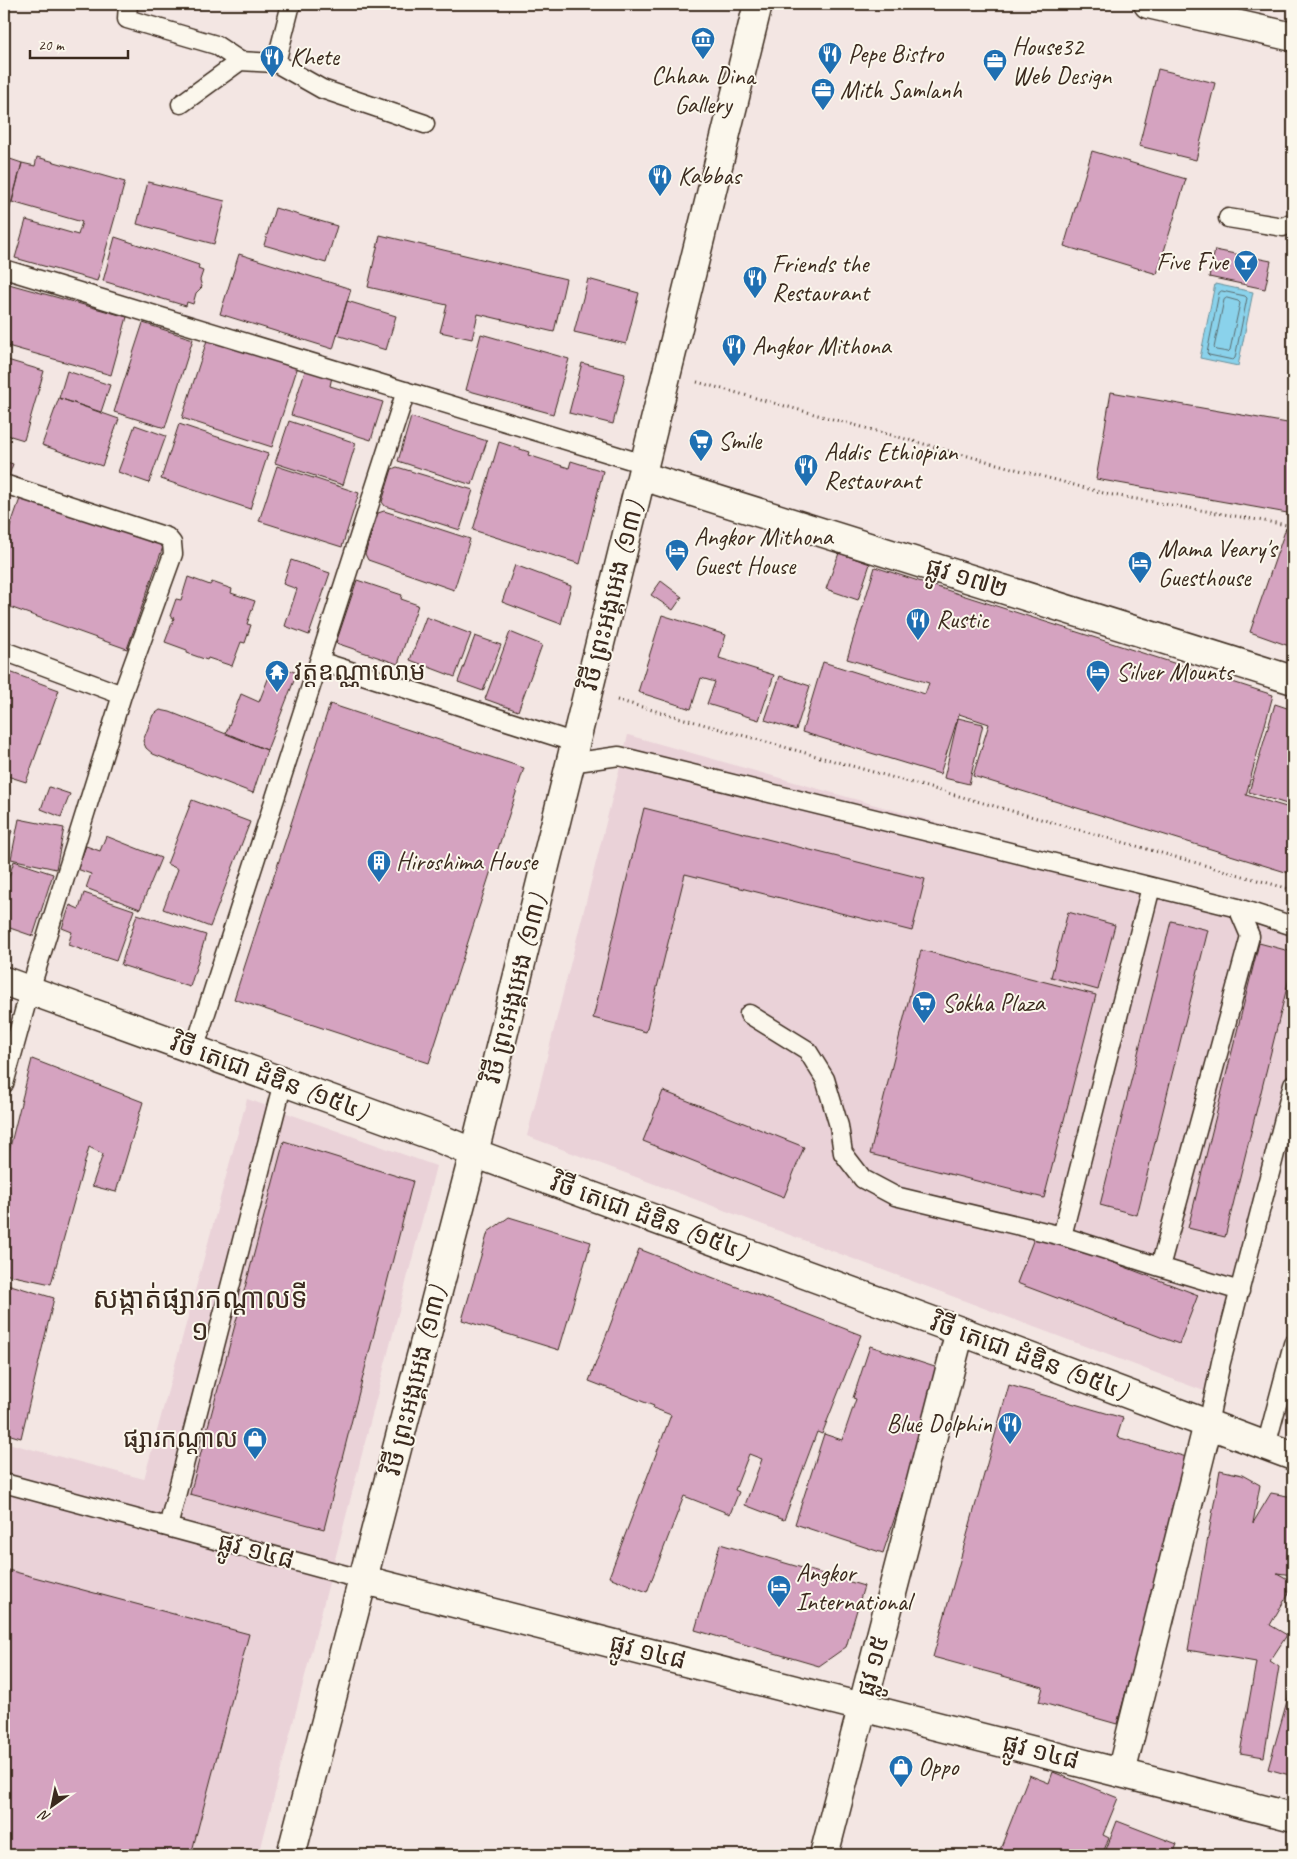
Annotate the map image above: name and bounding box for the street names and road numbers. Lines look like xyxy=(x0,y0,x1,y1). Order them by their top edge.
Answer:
street label: វិថី ព្រះអង្គអេង (១៣) xyxy=(572,496,651,694)
street label: ផ្លូវ ១៧២ xyxy=(920,550,1012,612)
street label: វិថី ព្រះអង្គអេង (១៣) xyxy=(475,889,554,1087)
street label: វិថី តេជោ ដំឌិន (១៥៤) xyxy=(166,1026,374,1128)
street label: វិថី តេជោ ដំឌិន (១៥៤) xyxy=(546,1166,754,1268)
street label: វិថី ព្រះអង្គអេង (១៣) xyxy=(375,1281,454,1479)
street label: វិថី តេជោ ដំឌិន (១៥៤) xyxy=(926,1306,1134,1408)
street label: ផ្លូវ ១៤៨ xyxy=(213,1525,298,1583)
street label: ផ្លូវ ១៤៨ xyxy=(605,1627,690,1683)
street label: ផ្លូវ ១៥ xyxy=(850,1632,903,1702)
street label: ផ្លូវ ១៤៨ xyxy=(998,1727,1083,1783)

